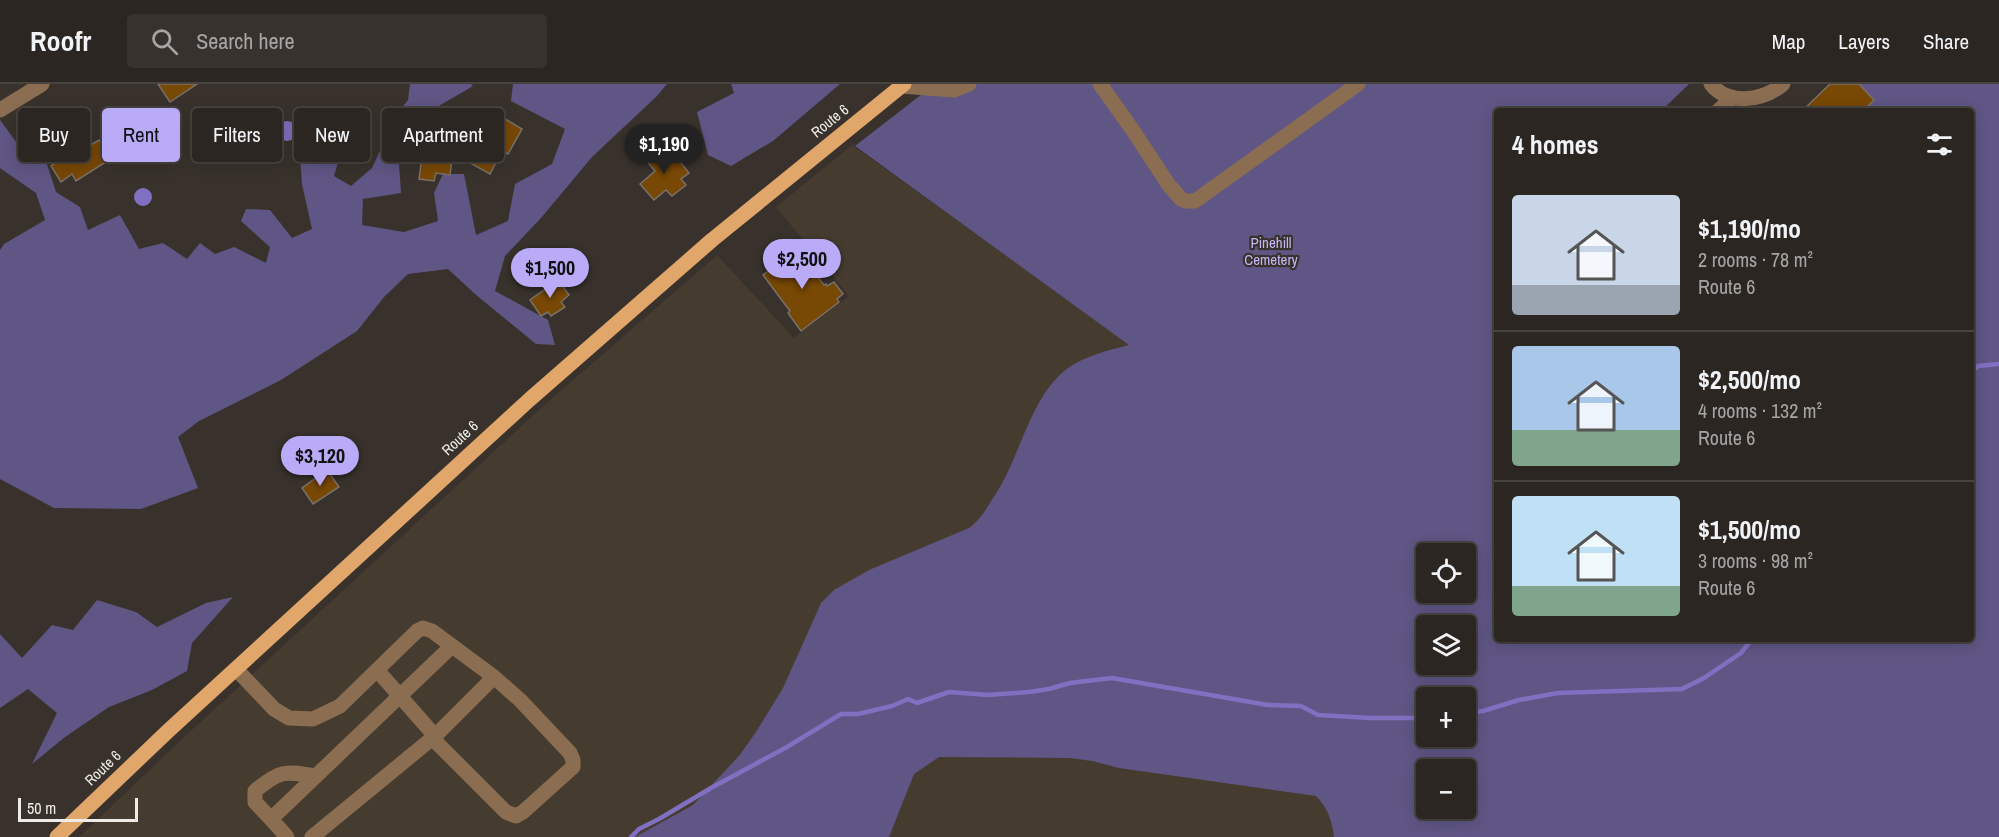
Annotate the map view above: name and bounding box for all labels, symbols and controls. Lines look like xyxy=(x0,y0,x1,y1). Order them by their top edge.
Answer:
search box xyxy=(127,14,547,68)
text: Roofr xyxy=(30,22,91,60)
icon: search xyxy=(148,25,181,58)
text: Search here xyxy=(196,26,295,56)
text: Map xyxy=(1772,27,1805,56)
text: Layers xyxy=(1838,27,1890,56)
text: Share xyxy=(1923,27,1969,56)
street label: Route 6 xyxy=(806,99,853,142)
chip: Buy xyxy=(18,108,90,162)
chip: Rent xyxy=(102,108,180,162)
chip: Filters xyxy=(192,108,282,162)
chip: New xyxy=(294,108,370,162)
chip: Apartment xyxy=(382,108,504,162)
pin: $1,190 xyxy=(615,124,713,175)
text: 4 homes xyxy=(1512,127,1599,162)
icon: filters xyxy=(1923,128,1956,161)
text: $1,190 xyxy=(639,130,689,157)
text: $1,190/mo xyxy=(1698,211,1801,246)
icon: home xyxy=(1560,219,1632,291)
park label: Pinehill Cemetery xyxy=(1244,232,1299,270)
pin: $2,500 xyxy=(753,239,851,290)
text: $2,500 xyxy=(777,245,827,272)
text: 2 rooms · 78 m² xyxy=(1698,246,1813,273)
pin: $1,500 xyxy=(501,248,599,299)
text: $1,500 xyxy=(525,254,575,281)
text: Route 6 xyxy=(1698,273,1755,300)
text: $2,500/mo xyxy=(1698,362,1801,397)
icon: home xyxy=(1560,370,1632,442)
text: 4 rooms · 132 m² xyxy=(1698,397,1822,424)
street label: Route 6 xyxy=(437,415,483,460)
text: Route 6 xyxy=(1698,424,1755,451)
pin: $3,120 xyxy=(271,436,369,487)
text: $3,120 xyxy=(295,442,345,469)
text: $1,500/mo xyxy=(1698,512,1801,547)
icon: home xyxy=(1560,520,1632,592)
map controls xyxy=(1416,543,1476,819)
button: locate xyxy=(1416,543,1476,603)
text: 3 rooms · 98 m² xyxy=(1698,547,1813,574)
text: Route 6 xyxy=(1698,574,1755,601)
button: layers xyxy=(1416,615,1476,675)
button: + xyxy=(1416,687,1476,747)
street label: Route 6 xyxy=(80,745,126,790)
button: − xyxy=(1416,759,1476,819)
scale bar xyxy=(18,795,138,822)
text: 50 m xyxy=(27,797,56,819)

